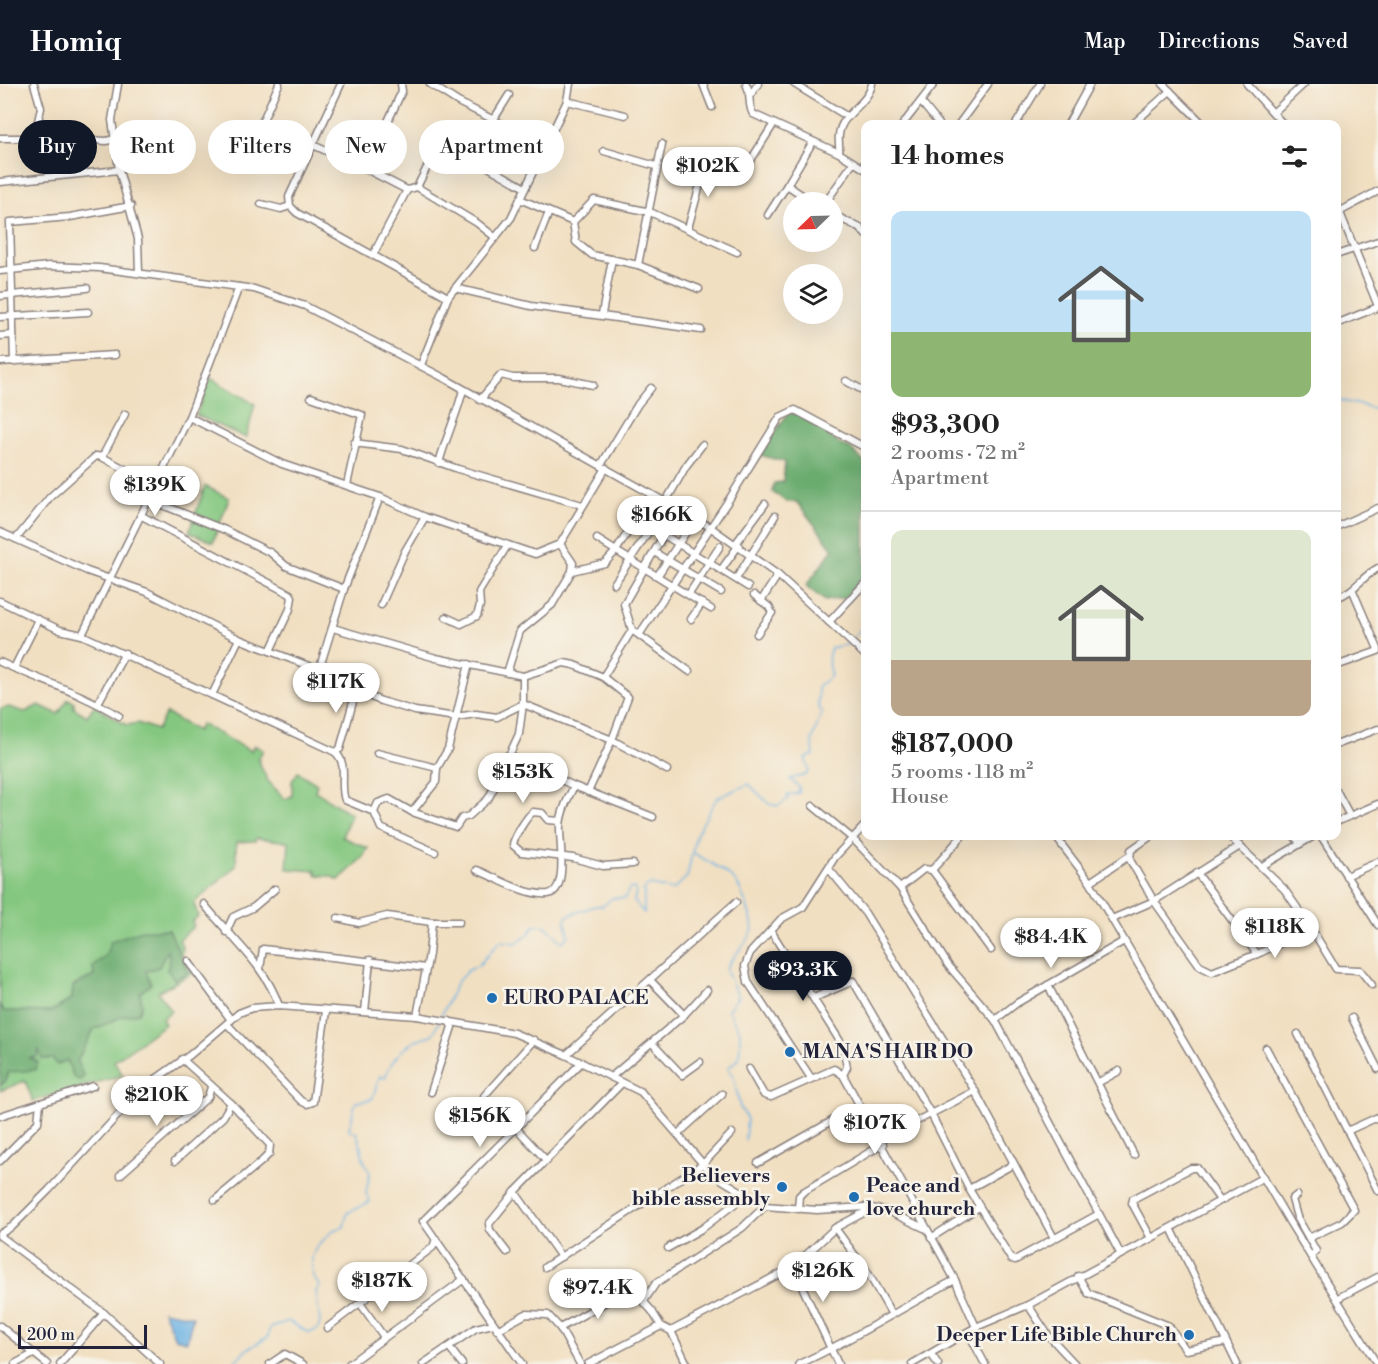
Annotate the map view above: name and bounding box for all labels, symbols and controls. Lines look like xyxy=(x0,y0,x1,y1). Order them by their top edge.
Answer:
text: Homiq xyxy=(30,25,121,60)
text: Map xyxy=(1084,29,1126,55)
text: Directions xyxy=(1159,29,1260,55)
text: Saved xyxy=(1293,29,1348,55)
chip: Buy xyxy=(18,120,97,174)
chip: Rent xyxy=(109,120,196,174)
chip: Filters xyxy=(208,120,313,174)
chip: New xyxy=(325,120,407,174)
chip: Apartment xyxy=(419,120,564,174)
text: 14 homes xyxy=(891,140,1004,172)
icon: filters xyxy=(1278,140,1311,173)
pin: $102K xyxy=(666,147,750,198)
text: $102K xyxy=(676,154,740,179)
north arrow xyxy=(783,192,843,252)
map controls xyxy=(783,192,843,324)
icon: home xyxy=(1047,250,1155,358)
button: layers xyxy=(783,264,843,324)
text: $93,300 xyxy=(891,409,1000,441)
text: 2 rooms · 72 m² xyxy=(891,441,1025,466)
pin: $139K xyxy=(113,466,197,517)
text: Apartment xyxy=(891,466,989,491)
text: $139K xyxy=(124,473,186,498)
pin: $166K xyxy=(620,496,704,547)
text: $166K xyxy=(631,503,693,528)
icon: home xyxy=(1047,569,1155,677)
pin: $117K xyxy=(294,663,378,714)
text: $117K xyxy=(307,670,365,695)
text: $187,000 xyxy=(891,728,1013,760)
pin: $153K xyxy=(481,753,565,804)
text: $153K xyxy=(492,760,554,785)
text: 5 rooms · 118 m² xyxy=(891,760,1033,785)
text: House xyxy=(891,785,949,810)
pin: $118K xyxy=(1233,908,1317,959)
text: $118K xyxy=(1245,915,1305,940)
pin: $84.4K xyxy=(1002,918,1100,969)
text: $84.4K xyxy=(1014,925,1088,950)
pin: $93.3K xyxy=(754,951,852,1002)
text: $93.3K xyxy=(768,958,838,983)
place label: EURO PALACE xyxy=(504,986,649,1011)
marker: EURO PALACE xyxy=(485,991,499,1005)
place label: MANA'S HAIR DO xyxy=(802,1040,973,1065)
marker: MANA'S HAIR DO xyxy=(783,1045,797,1059)
pin: $210K xyxy=(115,1076,199,1127)
text: $210K xyxy=(125,1083,189,1108)
pin: $156K xyxy=(438,1097,522,1148)
text: $156K xyxy=(449,1104,511,1129)
pin: $107K xyxy=(833,1104,917,1155)
text: $107K xyxy=(843,1111,907,1136)
place label: Believers bible assembly xyxy=(632,1164,771,1212)
place label: Peace and love church xyxy=(866,1174,976,1222)
marker: Believers bible assembly xyxy=(775,1180,789,1194)
marker: Peace and love church xyxy=(847,1190,861,1204)
pin: $126K xyxy=(781,1252,865,1303)
text: $126K xyxy=(791,1259,855,1284)
pin: $187K xyxy=(340,1262,424,1313)
text: $187K xyxy=(351,1269,413,1294)
pin: $97.4K xyxy=(549,1269,647,1320)
text: $97.4K xyxy=(563,1276,633,1301)
scale bar xyxy=(18,1322,147,1350)
place label: Deeper Life Bible Church xyxy=(936,1323,1178,1348)
text: 200 m xyxy=(27,1325,75,1345)
marker: Deeper Life Bible Church xyxy=(1182,1328,1196,1342)

